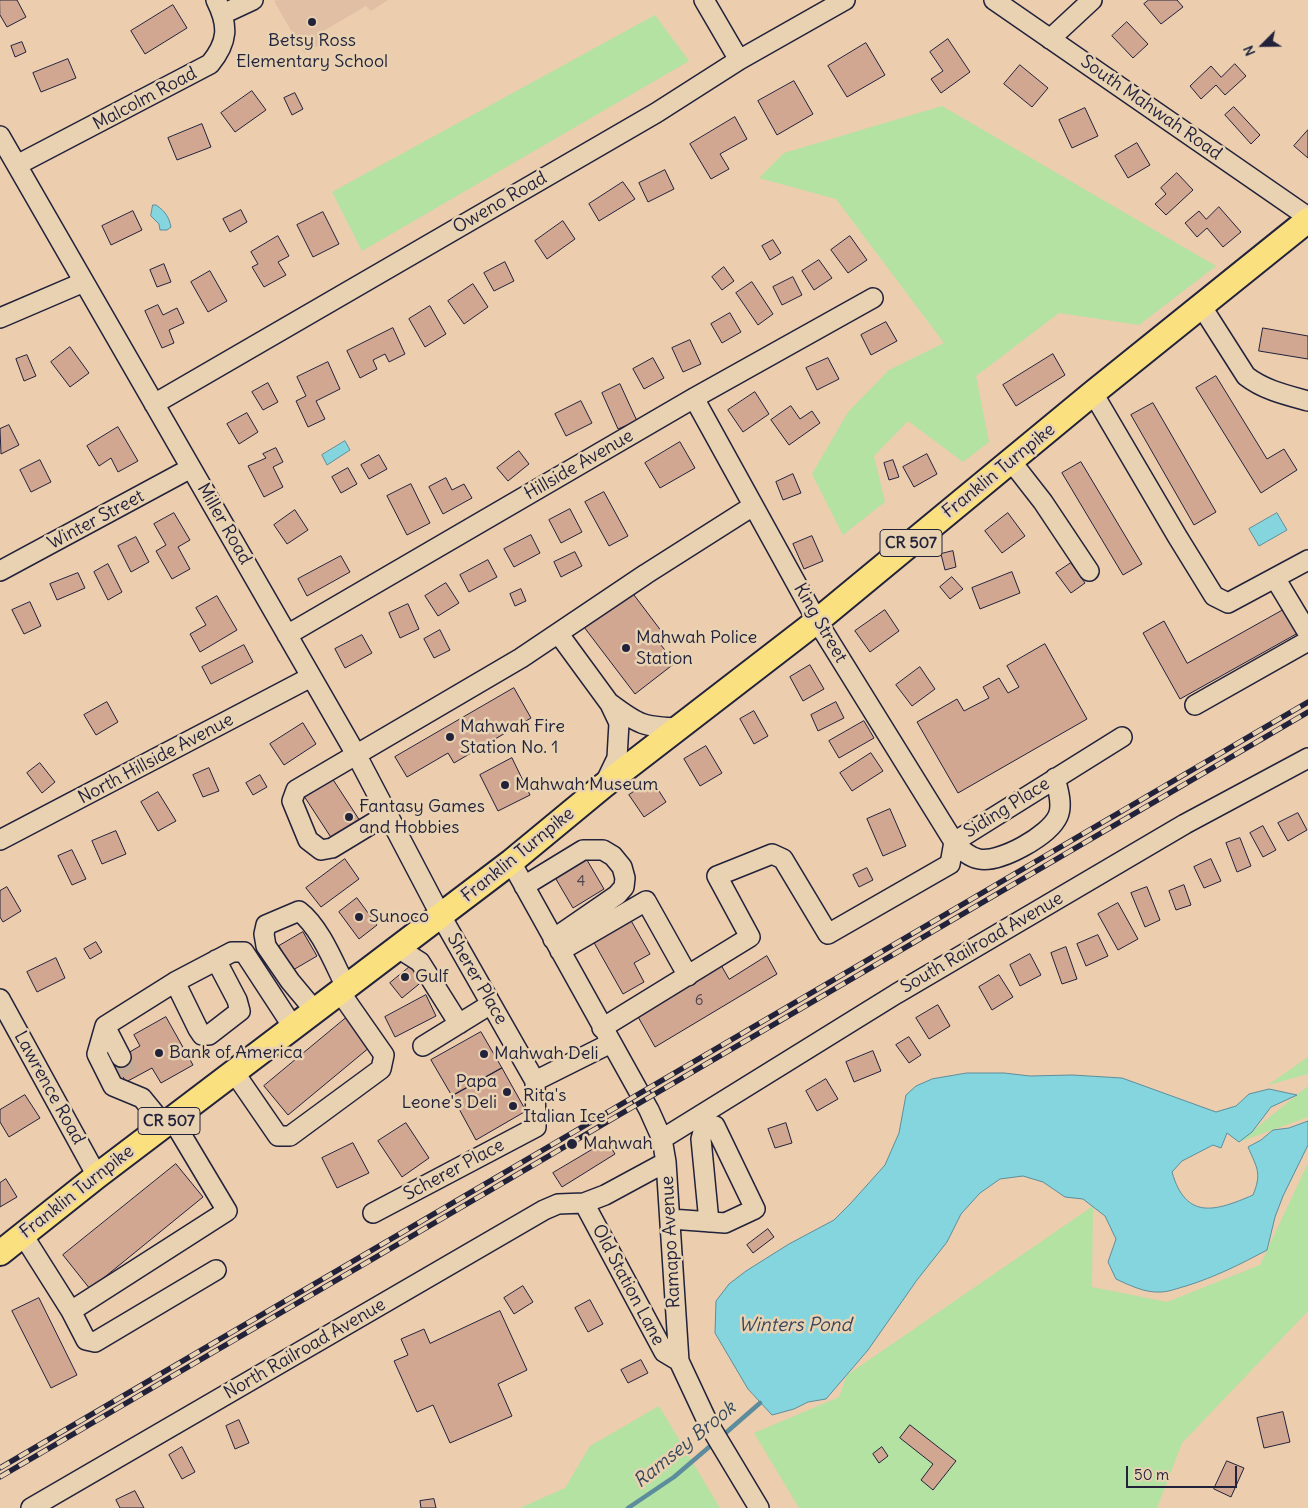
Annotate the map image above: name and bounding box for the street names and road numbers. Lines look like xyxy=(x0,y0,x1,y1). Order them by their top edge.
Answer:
street label: South Mahwah Road xyxy=(1076,51,1226,165)
street label: Malcolm Road xyxy=(90,63,200,135)
street label: Oweno Road xyxy=(449,167,551,239)
street label: Franklin Turnpike xyxy=(938,419,1060,523)
street label: Hillside Avenue xyxy=(521,425,637,505)
street label: Miller Road xyxy=(192,480,256,568)
street label: Winter Street xyxy=(44,486,148,554)
road number: CR 507 xyxy=(880,530,942,556)
street label: King Street xyxy=(789,580,851,666)
street label: North Hillside Avenue xyxy=(75,709,237,809)
street label: Siding Place xyxy=(960,773,1054,843)
street label: Franklin Turnpike xyxy=(457,803,579,907)
street label: South Railroad Avenue xyxy=(897,888,1067,998)
street label: Sherer Place xyxy=(442,930,512,1028)
street label: Lawrence Road xyxy=(9,1028,89,1148)
road number: CR 507 xyxy=(138,1108,200,1134)
street label: Scherer Place xyxy=(400,1134,508,1206)
street label: Franklin Turnpike xyxy=(16,1141,138,1243)
street label: Ramapo Avenue xyxy=(657,1175,685,1309)
street label: Old Station Lane xyxy=(587,1221,669,1349)
street label: North Railroad Avenue xyxy=(220,1294,390,1404)

